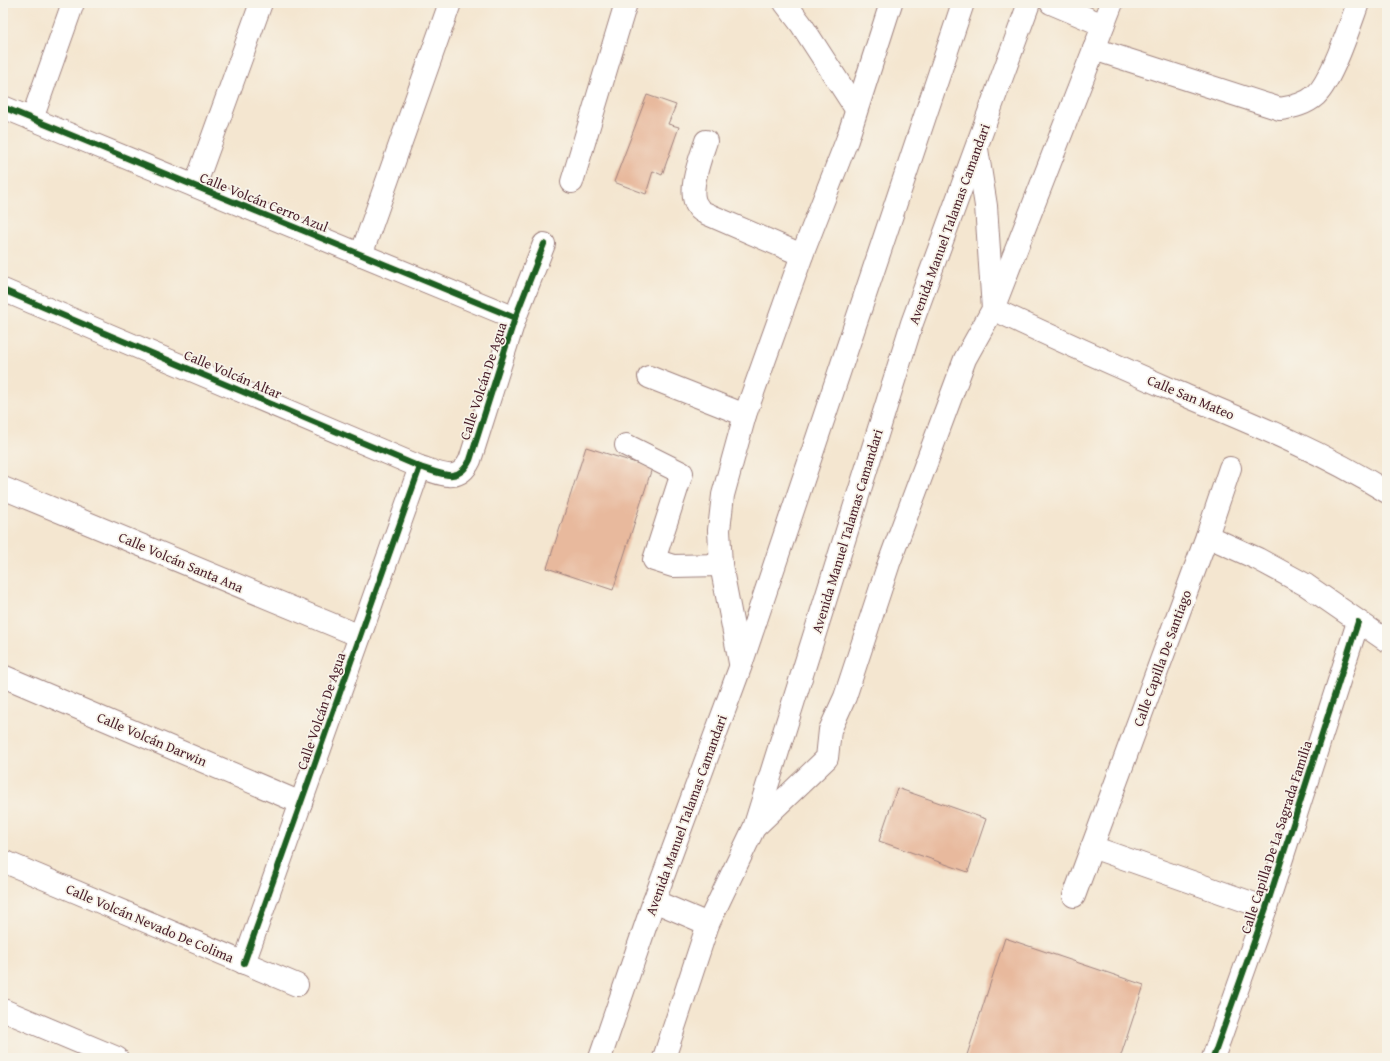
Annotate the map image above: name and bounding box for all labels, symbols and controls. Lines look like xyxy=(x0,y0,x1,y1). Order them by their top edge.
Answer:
street label: Avenida Manuel Talamas Camandari xyxy=(903,121,995,327)
street label: Calle Volcán Cerro Azul xyxy=(197,167,331,237)
street label: Calle Volcán De Agua xyxy=(455,319,512,442)
street label: Calle Volcán Altar xyxy=(181,344,285,404)
street label: Calle San Mateo xyxy=(1144,370,1238,424)
street label: Avenida Manuel Talamas Camandari xyxy=(806,427,888,635)
street label: Calle Volcán Santa Ana xyxy=(115,527,247,598)
street label: Calle Capilla De Santiago xyxy=(1128,587,1196,729)
street label: Calle Volcán De Agua xyxy=(292,649,351,772)
street label: Calle Volcán Darwin xyxy=(94,707,210,771)
street label: Avenida Manuel Talamas Camandari xyxy=(640,712,732,918)
street label: Calle Capilla De La Sagrada Familia xyxy=(1235,737,1317,936)
street label: Calle Volcán Nevado De Colima xyxy=(63,879,237,968)

